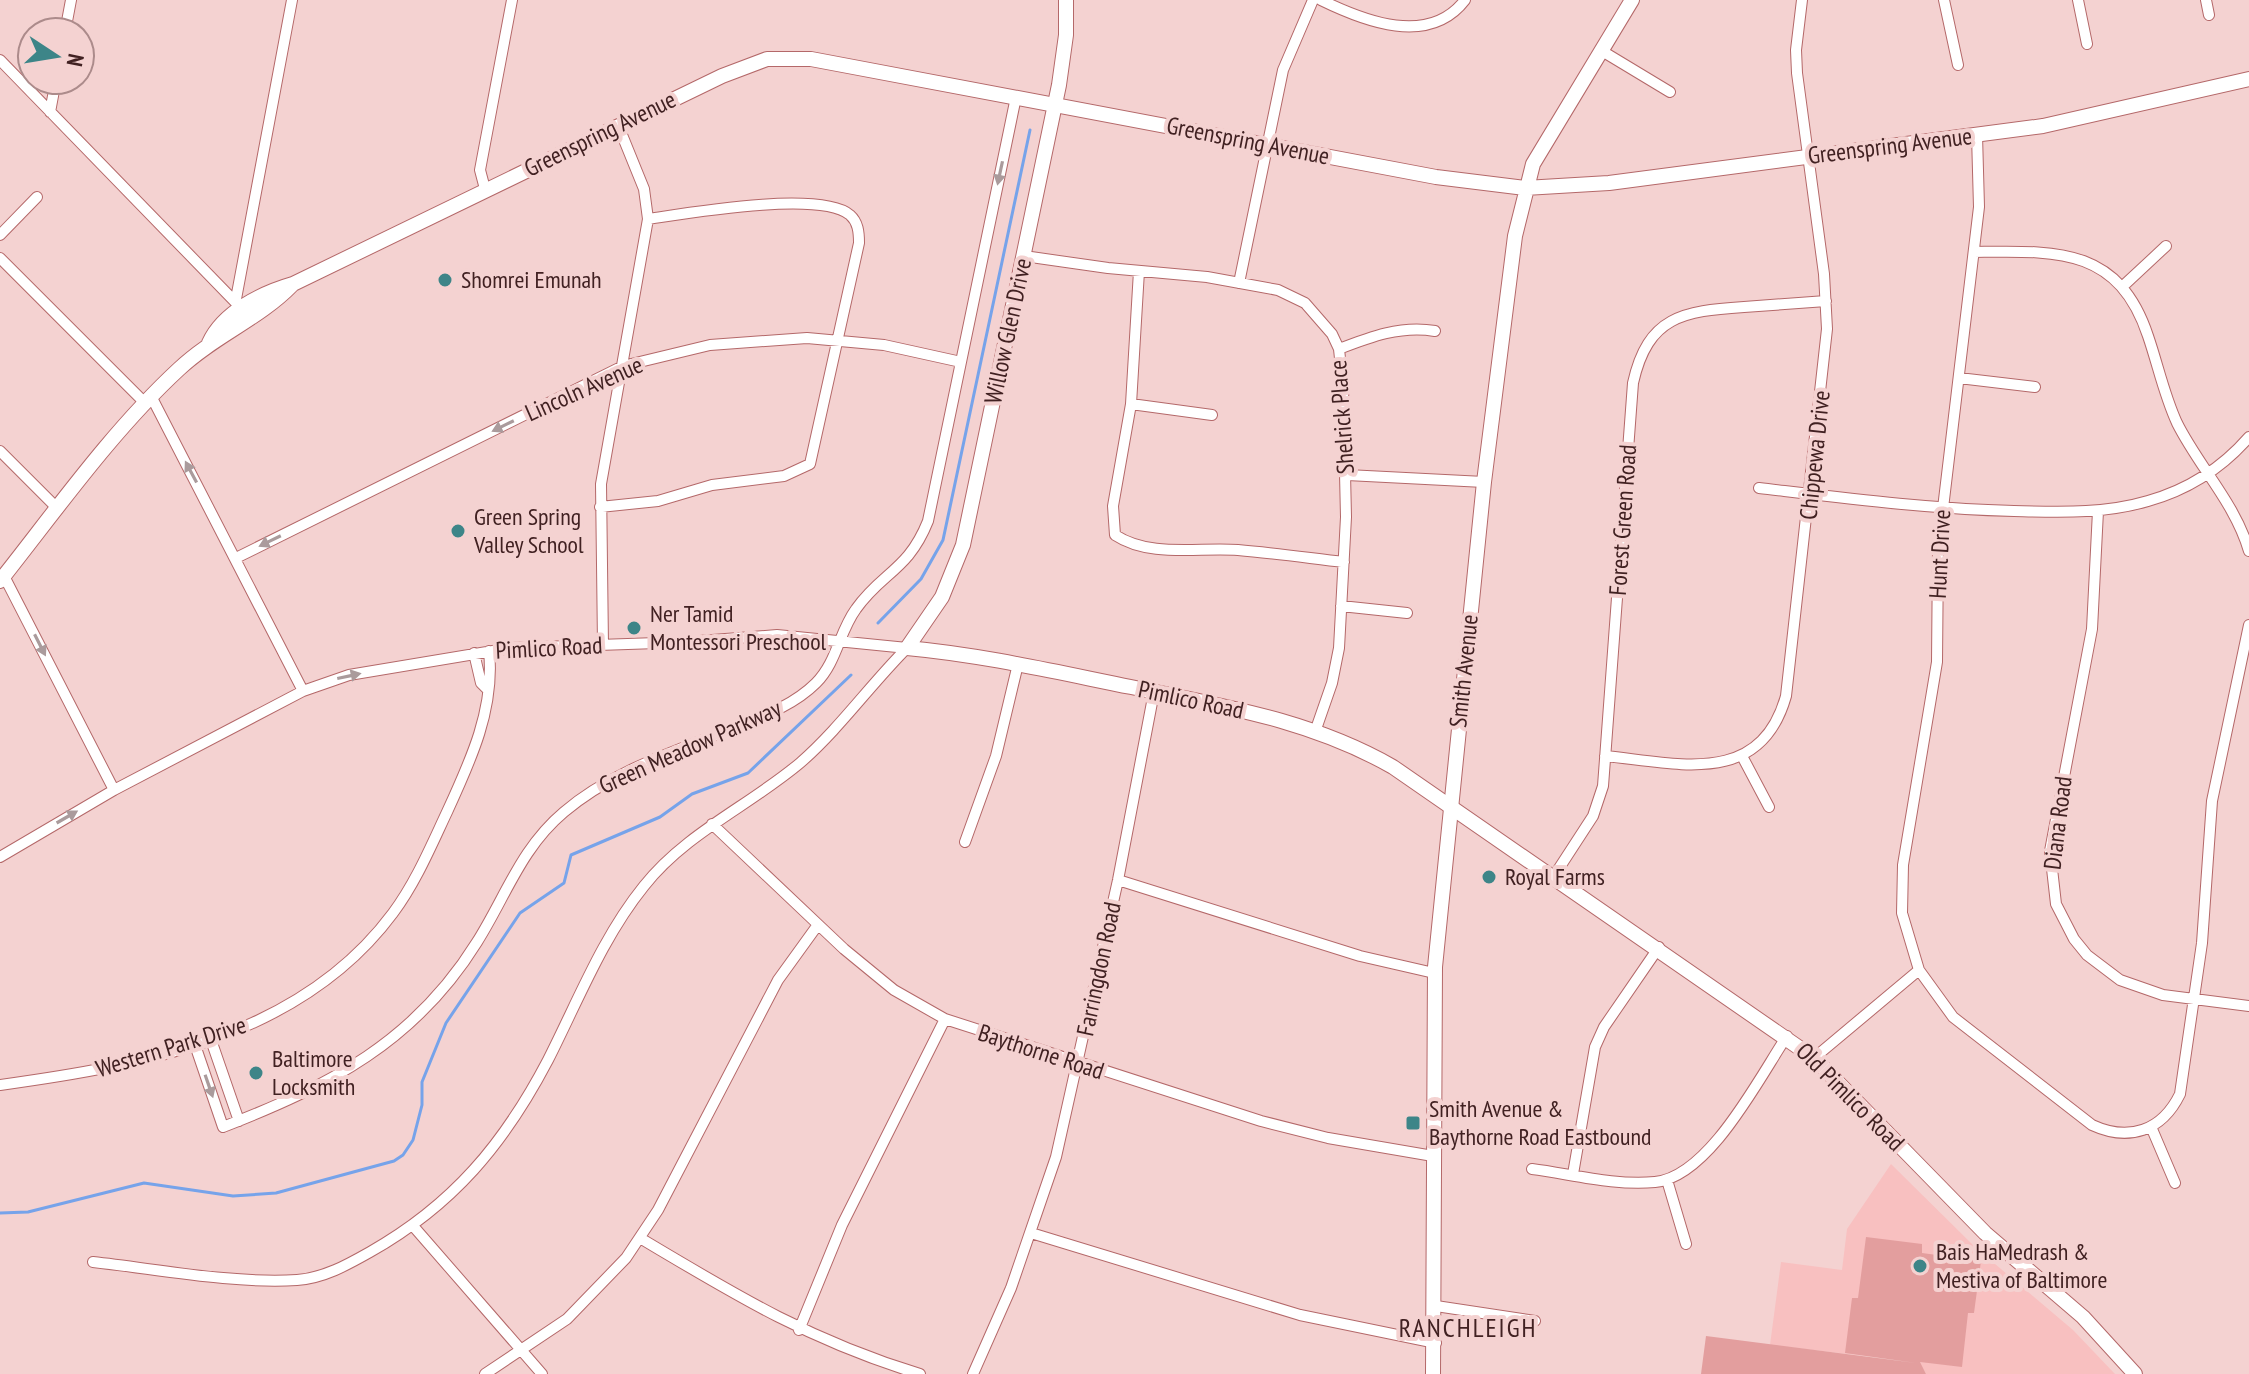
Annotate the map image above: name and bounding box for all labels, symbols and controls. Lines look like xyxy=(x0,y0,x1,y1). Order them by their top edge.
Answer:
north arrow xyxy=(16,16,96,96)
text: N xyxy=(61,51,90,69)
street label: Greenspring Avenue xyxy=(519,83,681,184)
street label: Greenspring Avenue xyxy=(1164,110,1332,171)
street label: Greenspring Avenue xyxy=(1806,120,1974,171)
one-way arrow xyxy=(993,161,1006,186)
street label: Willow Glen Drive xyxy=(977,255,1038,407)
place label: Shomrei Emunah xyxy=(461,264,602,295)
marker: Shomrei Emunah xyxy=(436,271,454,289)
street label: Lincoln Avenue xyxy=(520,349,647,428)
street label: Shelrick Place xyxy=(1322,359,1361,475)
street label: Chippewa Drive xyxy=(1792,389,1837,521)
one-way arrow xyxy=(492,419,515,433)
street label: Forest Green Road xyxy=(1602,443,1643,596)
one-way arrow xyxy=(184,461,198,483)
place label: Green Spring Valley School xyxy=(473,501,584,560)
street label: Hunt Drive xyxy=(1922,509,1957,599)
marker: Green Spring Valley School xyxy=(449,522,467,540)
one-way arrow xyxy=(259,534,282,548)
place label: Ner Tamid Montessori Preschool xyxy=(650,598,827,657)
street label: Smith Avenue xyxy=(1442,613,1485,729)
marker: Ner Tamid Montessori Preschool xyxy=(625,619,643,637)
street label: Pimlico Road xyxy=(495,629,603,666)
one-way arrow xyxy=(32,634,46,656)
one-way arrow xyxy=(336,669,361,682)
street label: Pimlico Road xyxy=(1136,673,1247,726)
street label: Green Meadow Parkway xyxy=(594,692,786,801)
street label: Diana Road xyxy=(2036,775,2079,871)
one-way arrow xyxy=(55,810,78,824)
place label: Royal Farms xyxy=(1505,861,1605,892)
marker: Royal Farms xyxy=(1480,868,1498,886)
street label: Farringdon Road xyxy=(1069,899,1128,1039)
street label: Western Park Drive xyxy=(92,1009,250,1084)
street label: Baythorne Road xyxy=(974,1017,1108,1086)
street label: Old Pimlico Road xyxy=(1789,1036,1911,1158)
place label: Baltimore Locksmith xyxy=(272,1043,355,1102)
marker: Baltimore Locksmith xyxy=(247,1064,265,1082)
one-way arrow xyxy=(204,1074,216,1098)
place label: Smith Avenue & Baythorne Road Eastbound xyxy=(1429,1093,1651,1152)
marker: Smith Avenue & Baythorne Road Eastbound xyxy=(1404,1114,1422,1132)
place label: Bais HaMedrash & Mestiva of Baltimore xyxy=(1936,1236,2107,1295)
marker: Bais HaMedrash & Mestiva of Baltimore xyxy=(1911,1257,1929,1275)
district label: RANCHLEIGH xyxy=(1399,1311,1537,1344)

